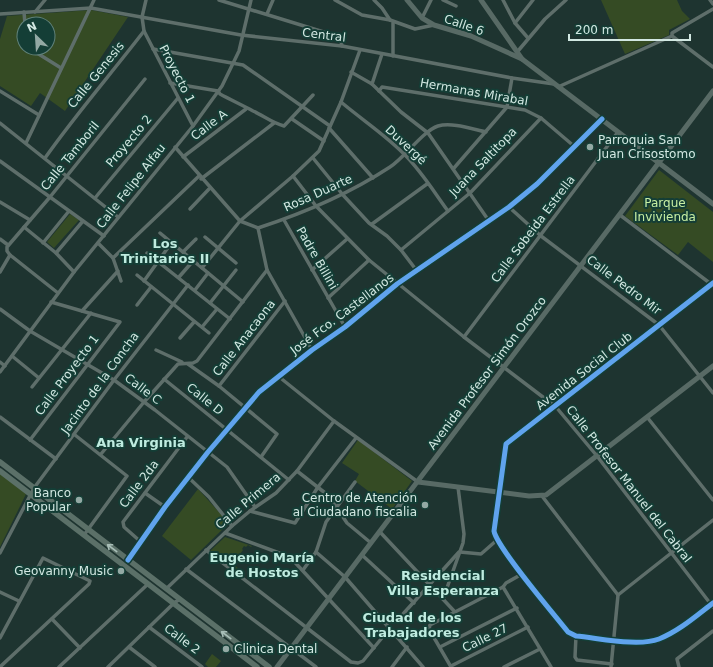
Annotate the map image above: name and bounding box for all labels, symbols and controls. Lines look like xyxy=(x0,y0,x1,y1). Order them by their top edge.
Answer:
street label: Calle 6 xyxy=(442,12,486,38)
north arrow xyxy=(16,16,56,56)
scale bar xyxy=(569,16,690,42)
text: N xyxy=(25,20,39,35)
text: 200 m xyxy=(575,23,613,37)
street label: Central xyxy=(301,25,347,45)
street label: Calle Genesis xyxy=(65,39,127,111)
street label: Proyecto 1 xyxy=(156,42,198,106)
street label: Hermanas Mirabal xyxy=(419,76,529,108)
street label: Calle A xyxy=(188,106,231,143)
street label: Proyecto 2 xyxy=(103,112,155,170)
street label: Calle Tamboril xyxy=(38,119,102,193)
street label: Duvergé xyxy=(383,122,429,168)
street label: Juana Saltitopa xyxy=(446,125,520,200)
place label: Parroquia San Juan Crisostomo xyxy=(597,133,696,161)
street label: Calle Felipe Alfau xyxy=(94,141,168,231)
marker: Parroquia San Juan Crisostomo xyxy=(585,142,595,152)
street label: Rosa Duarte xyxy=(281,172,355,214)
street label: Calle Sobeida Estrella xyxy=(488,173,578,285)
park label: Parque Invivienda xyxy=(634,196,696,224)
street label: Padre Billini xyxy=(293,224,341,292)
district label: Los Trinitarios II xyxy=(121,236,209,266)
street label: Calle Pedro Mir xyxy=(584,252,664,318)
street label: José Fco. Castellanos xyxy=(287,271,396,358)
street label: Avenida Profesor Simón Orozco xyxy=(425,294,549,452)
street label: Calle Anacaona xyxy=(210,297,278,379)
street label: Jacinto de la Concha xyxy=(58,329,142,437)
street label: Avenida Social Club xyxy=(533,329,635,413)
street label: Calle Proyecto 1 xyxy=(32,332,102,418)
street label: Calle C xyxy=(122,371,164,407)
street label: Calle D xyxy=(184,380,226,418)
street label: Calle Profesor Manuel del Cabral xyxy=(563,403,695,565)
district label: Ana Virginia xyxy=(96,435,186,450)
street label: Calle 2da xyxy=(116,457,162,511)
street label: Calle Primera xyxy=(213,470,283,532)
place label: Banco Popular xyxy=(26,486,71,514)
place label: Centro de Atención al Ciudadano fiscalia xyxy=(293,491,417,519)
marker: Banco Popular xyxy=(74,495,84,505)
marker: Centro de Atención al Ciudadano fiscalia xyxy=(420,500,430,510)
one-way arrow xyxy=(106,543,117,552)
district label: Eugenio María de Hostos xyxy=(210,550,314,580)
place label: Geovanny Music xyxy=(14,564,113,578)
marker: Geovanny Music xyxy=(116,566,126,576)
district label: Residencial Villa Esperanza xyxy=(387,568,499,598)
district label: Ciudad de los Trabajadores xyxy=(363,610,462,640)
street label: Calle 2 xyxy=(161,621,203,657)
street label: Calle 27 xyxy=(460,621,510,655)
one-way arrow xyxy=(221,631,232,639)
place label: Clinica Dental xyxy=(234,642,317,656)
marker: Clinica Dental xyxy=(221,644,231,654)

